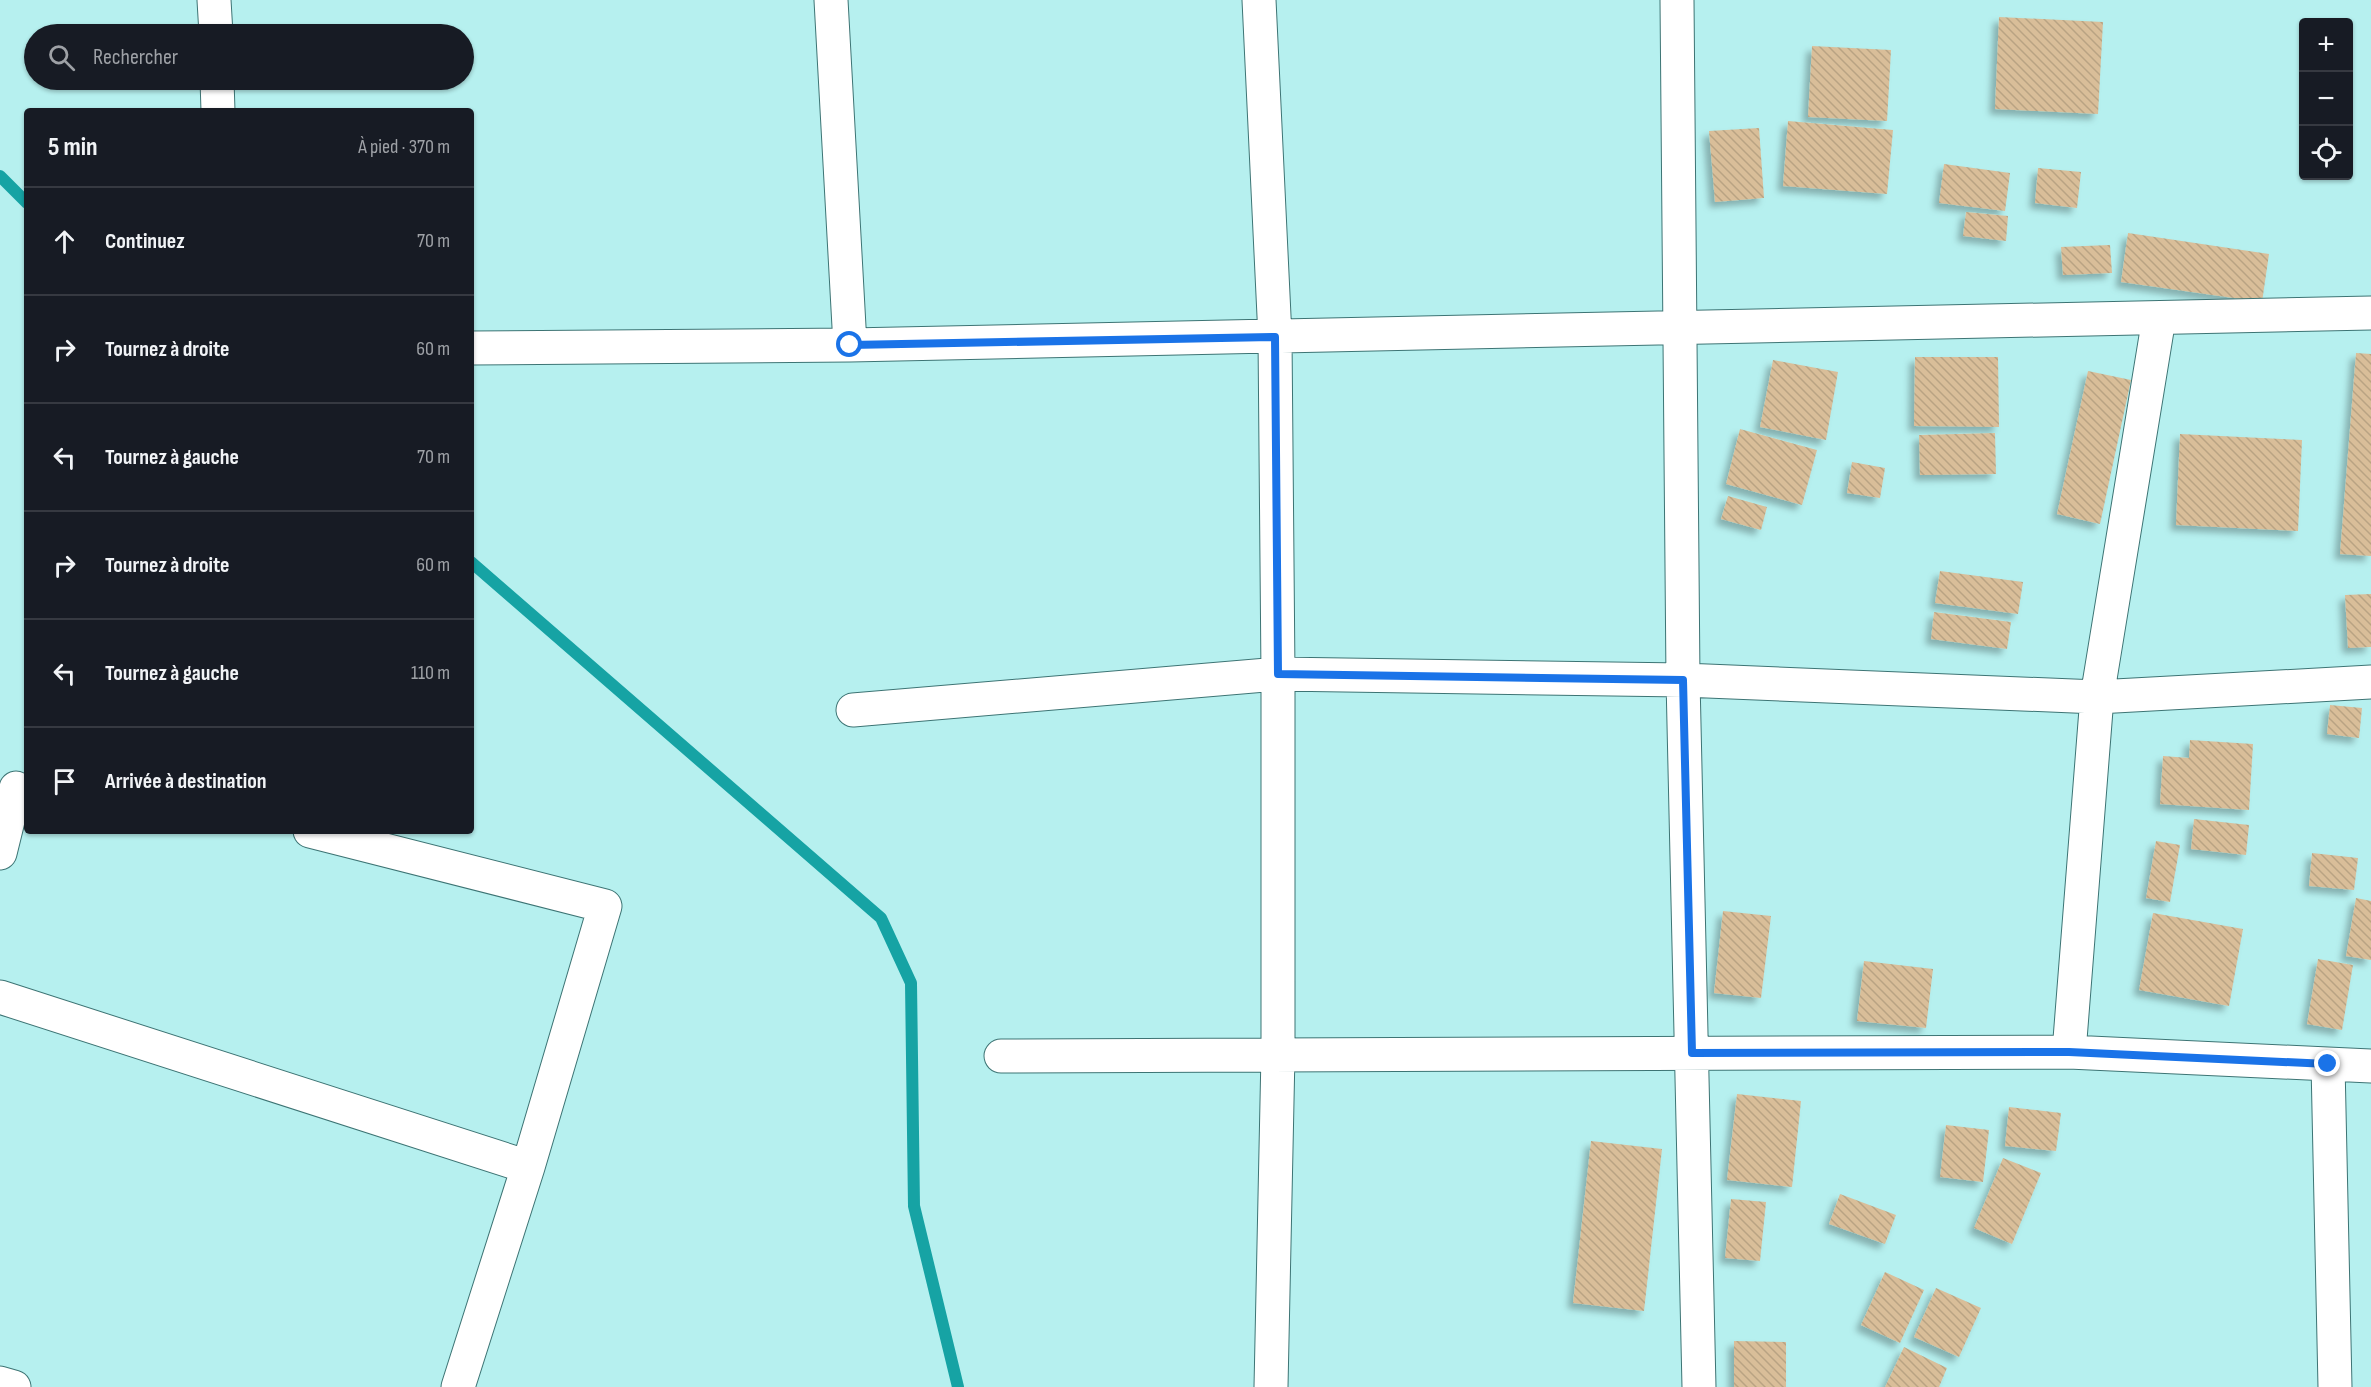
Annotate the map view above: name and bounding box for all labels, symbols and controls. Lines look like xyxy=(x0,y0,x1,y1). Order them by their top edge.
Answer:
map controls xyxy=(2299,18,2353,180)
button: + xyxy=(2299,18,2353,72)
search box xyxy=(24,24,474,90)
icon: search xyxy=(45,41,78,74)
text: Rechercher xyxy=(93,44,178,71)
button: − xyxy=(2299,72,2353,126)
button: locate xyxy=(2299,126,2353,180)
text: 5 min xyxy=(48,132,98,163)
text: À pied · 370 m xyxy=(358,135,450,159)
icon: ahead xyxy=(48,225,81,258)
text: Continuez xyxy=(105,228,185,255)
text: 70 m xyxy=(417,229,450,253)
route start xyxy=(836,331,862,357)
icon: right xyxy=(48,333,81,366)
text: Tournez à droite xyxy=(105,336,230,363)
text: 60 m xyxy=(416,337,450,361)
icon: left xyxy=(48,441,81,474)
text: Tournez à gauche xyxy=(105,444,239,471)
text: 70 m xyxy=(417,445,450,469)
icon: right xyxy=(48,549,81,582)
text: Tournez à droite xyxy=(105,552,230,579)
text: 60 m xyxy=(416,553,450,577)
icon: left xyxy=(48,657,81,690)
text: Tournez à gauche xyxy=(105,660,239,687)
text: 110 m xyxy=(411,661,450,685)
icon: arrive xyxy=(48,765,81,798)
text: Arrivée à destination xyxy=(105,768,267,795)
route end xyxy=(2314,1050,2340,1076)

